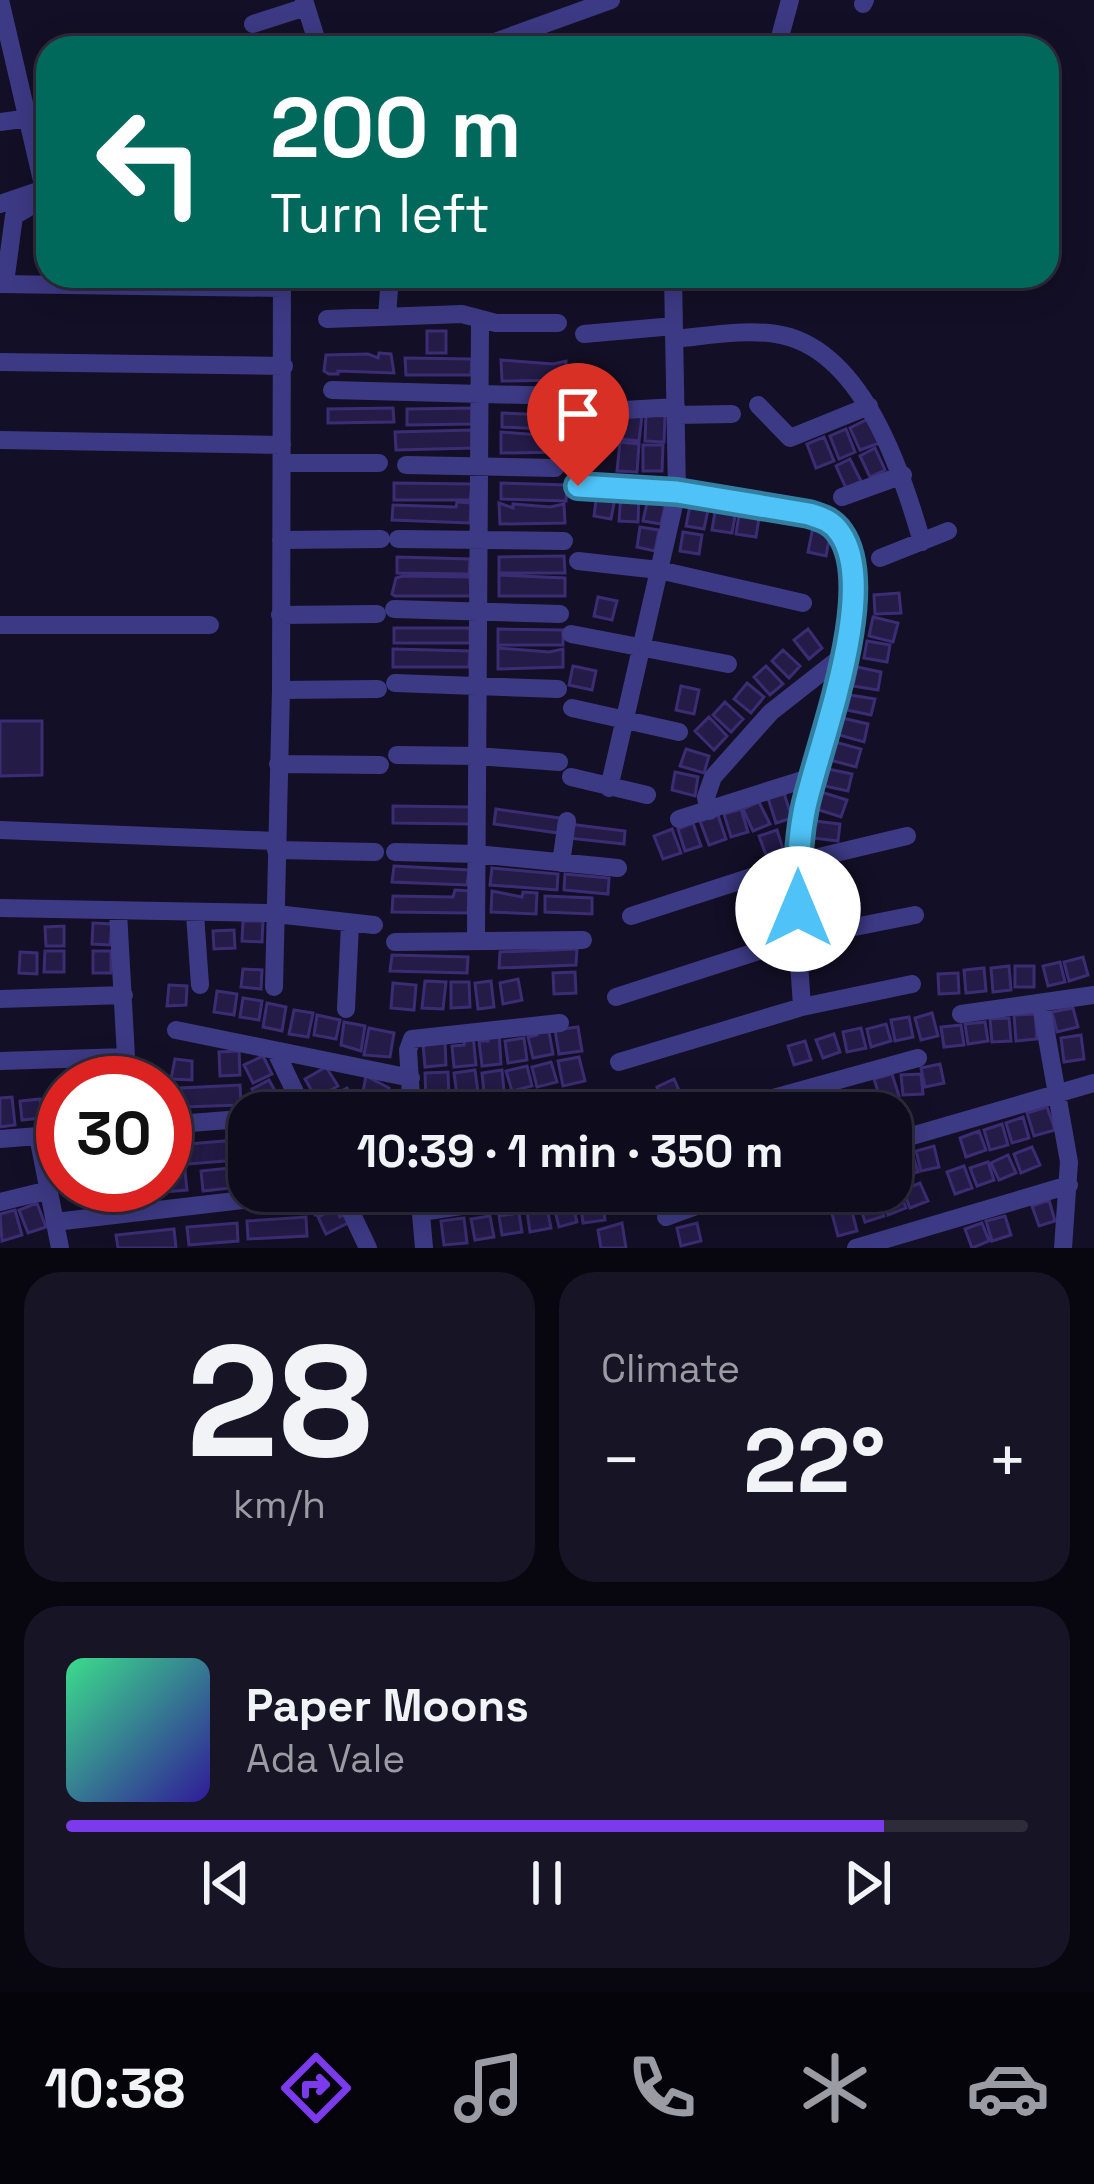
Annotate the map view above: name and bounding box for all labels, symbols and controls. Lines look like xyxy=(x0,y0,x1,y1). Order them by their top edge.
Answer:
text: 200 m xyxy=(270,74,522,182)
icon: left xyxy=(72,84,228,240)
text: Turn left xyxy=(270,179,490,248)
pin xyxy=(527,363,629,486)
icon: arrive xyxy=(545,381,611,447)
position arrow xyxy=(735,846,861,972)
speed limit sign: 30 xyxy=(36,1056,192,1212)
text: 10:39 · 1 min · 350 m xyxy=(357,1123,783,1180)
text: 28 xyxy=(186,1302,373,1502)
text: Climate xyxy=(601,1344,740,1393)
text: 22° xyxy=(743,1403,886,1518)
text: − xyxy=(601,1418,642,1502)
text: + xyxy=(987,1418,1028,1502)
text: km/h xyxy=(233,1480,326,1529)
text: Paper Moons xyxy=(246,1677,529,1734)
text: Ada Vale xyxy=(246,1734,405,1783)
icon: previous xyxy=(193,1850,259,1916)
icon: pause xyxy=(514,1850,580,1916)
icon: next xyxy=(835,1850,901,1916)
icon: directions xyxy=(274,2046,358,2130)
icon: music xyxy=(447,2046,531,2130)
icon: phone xyxy=(620,2046,704,2130)
icon: climate xyxy=(793,2046,877,2130)
icon: car xyxy=(966,2046,1050,2130)
text: 10:38 xyxy=(44,2054,185,2123)

